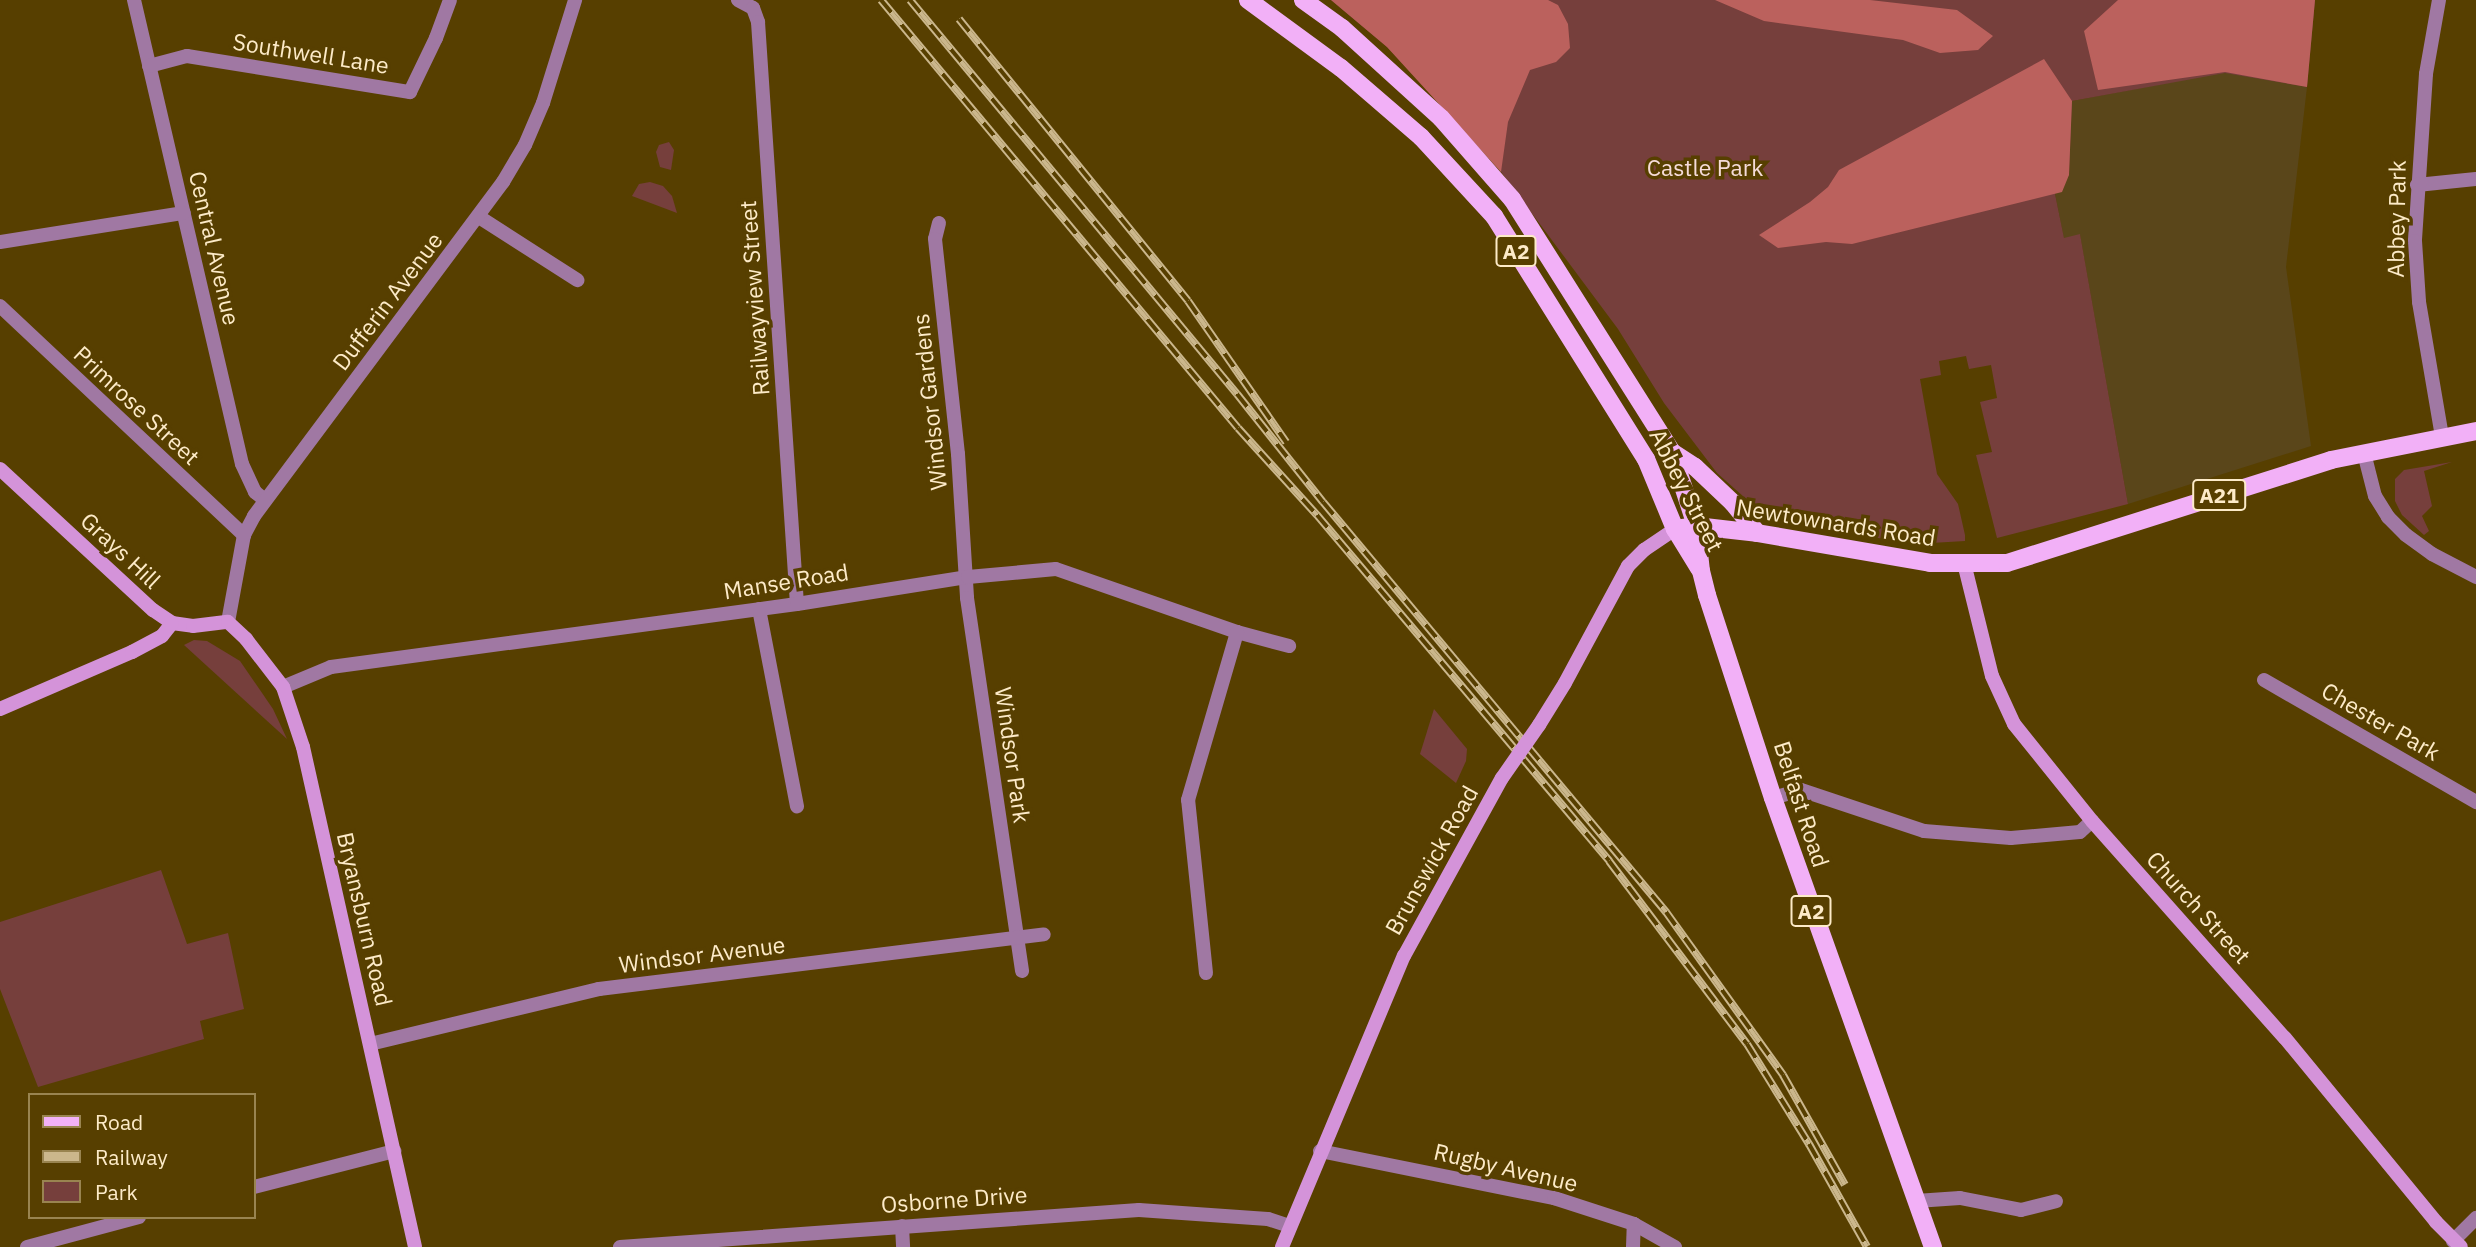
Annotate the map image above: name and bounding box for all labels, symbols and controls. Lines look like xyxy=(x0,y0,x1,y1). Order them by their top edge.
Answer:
street label: Southwell Lane xyxy=(231,27,391,79)
park label: Castle Park xyxy=(1647,153,1763,181)
street label: Abbey Park xyxy=(2381,160,2411,278)
street label: Central Avenue xyxy=(184,168,246,328)
street label: Railwayview Street xyxy=(733,200,775,396)
street label: Dufferin Avenue xyxy=(326,227,448,375)
road number: A2 xyxy=(1495,233,1537,268)
street label: Windsor Gardens xyxy=(906,312,952,492)
street label: Primrose Street xyxy=(69,340,205,470)
street label: Abbey Street xyxy=(1644,424,1730,556)
road number: A21 xyxy=(2191,477,2247,512)
street label: Newtownards Road xyxy=(1734,493,1938,551)
street label: Grays Hill xyxy=(75,506,167,594)
street label: Manse Road xyxy=(722,558,850,604)
street label: Chester Park xyxy=(2317,676,2445,766)
street label: Windsor Park xyxy=(990,685,1036,825)
street label: Belfast Road xyxy=(1769,737,1835,871)
street label: Brunswick Road xyxy=(1379,781,1483,939)
street label: Bryansburn Road xyxy=(332,829,398,1009)
street label: Church Street xyxy=(2141,845,2257,969)
road number: A2 xyxy=(1790,894,1832,928)
street label: Windsor Avenue xyxy=(617,930,787,978)
legend xyxy=(28,1093,256,1219)
text: Road xyxy=(95,1108,143,1136)
street label: Rugby Avenue xyxy=(1431,1137,1581,1197)
text: Railway xyxy=(95,1143,168,1171)
text: Park xyxy=(95,1178,138,1206)
street label: Osborne Drive xyxy=(880,1180,1028,1218)

